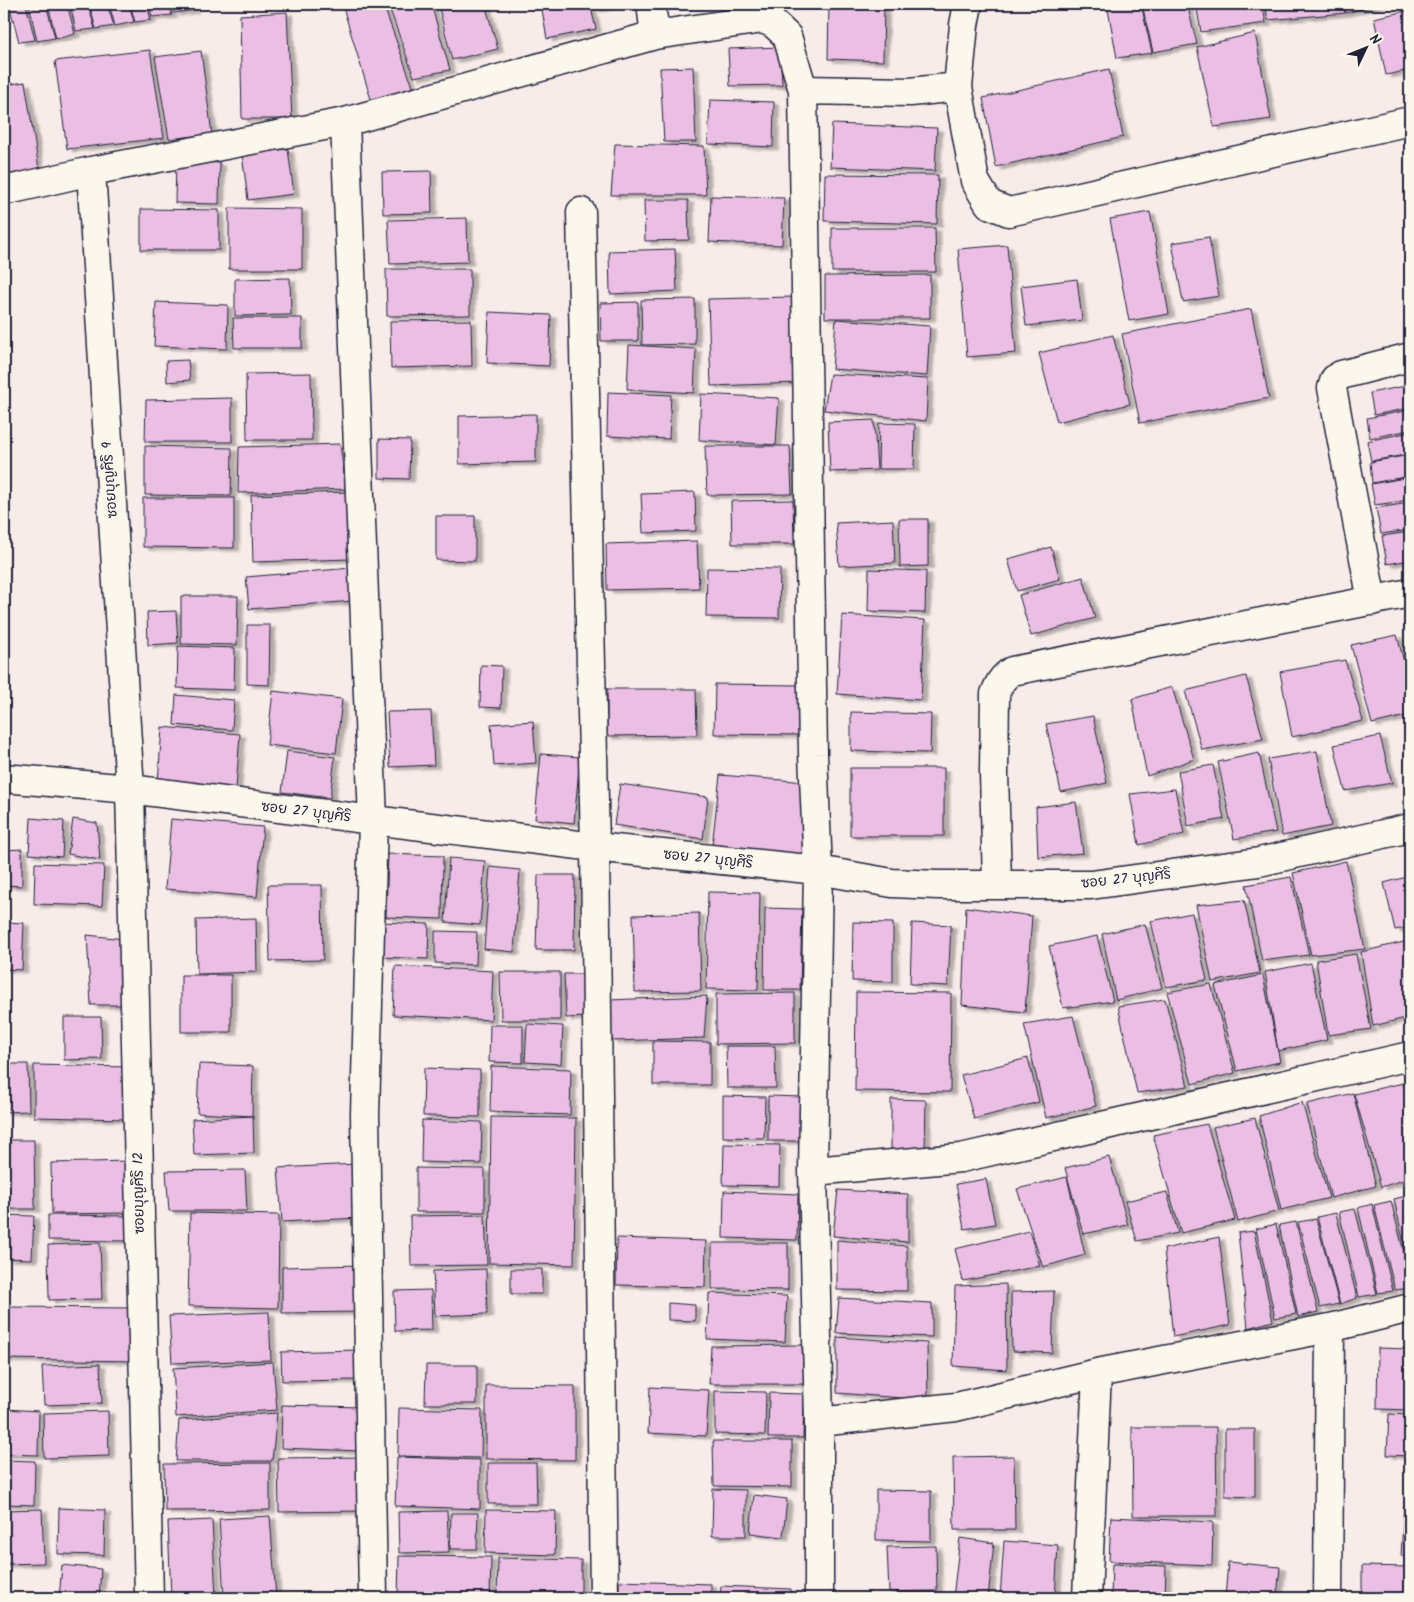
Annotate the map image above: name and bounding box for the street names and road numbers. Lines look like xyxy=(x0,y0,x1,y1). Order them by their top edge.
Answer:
street label: ซอยบุญศิริ 9 xyxy=(96,441,124,519)
street label: ซอย 27 บุญศิริ xyxy=(260,796,352,828)
street label: ซอย 27 บุญศิริ xyxy=(662,843,754,875)
street label: ซอย 27 บุญศิริ xyxy=(1080,863,1172,895)
street label: ซอยบุญศิริ 12 xyxy=(127,1152,151,1234)

